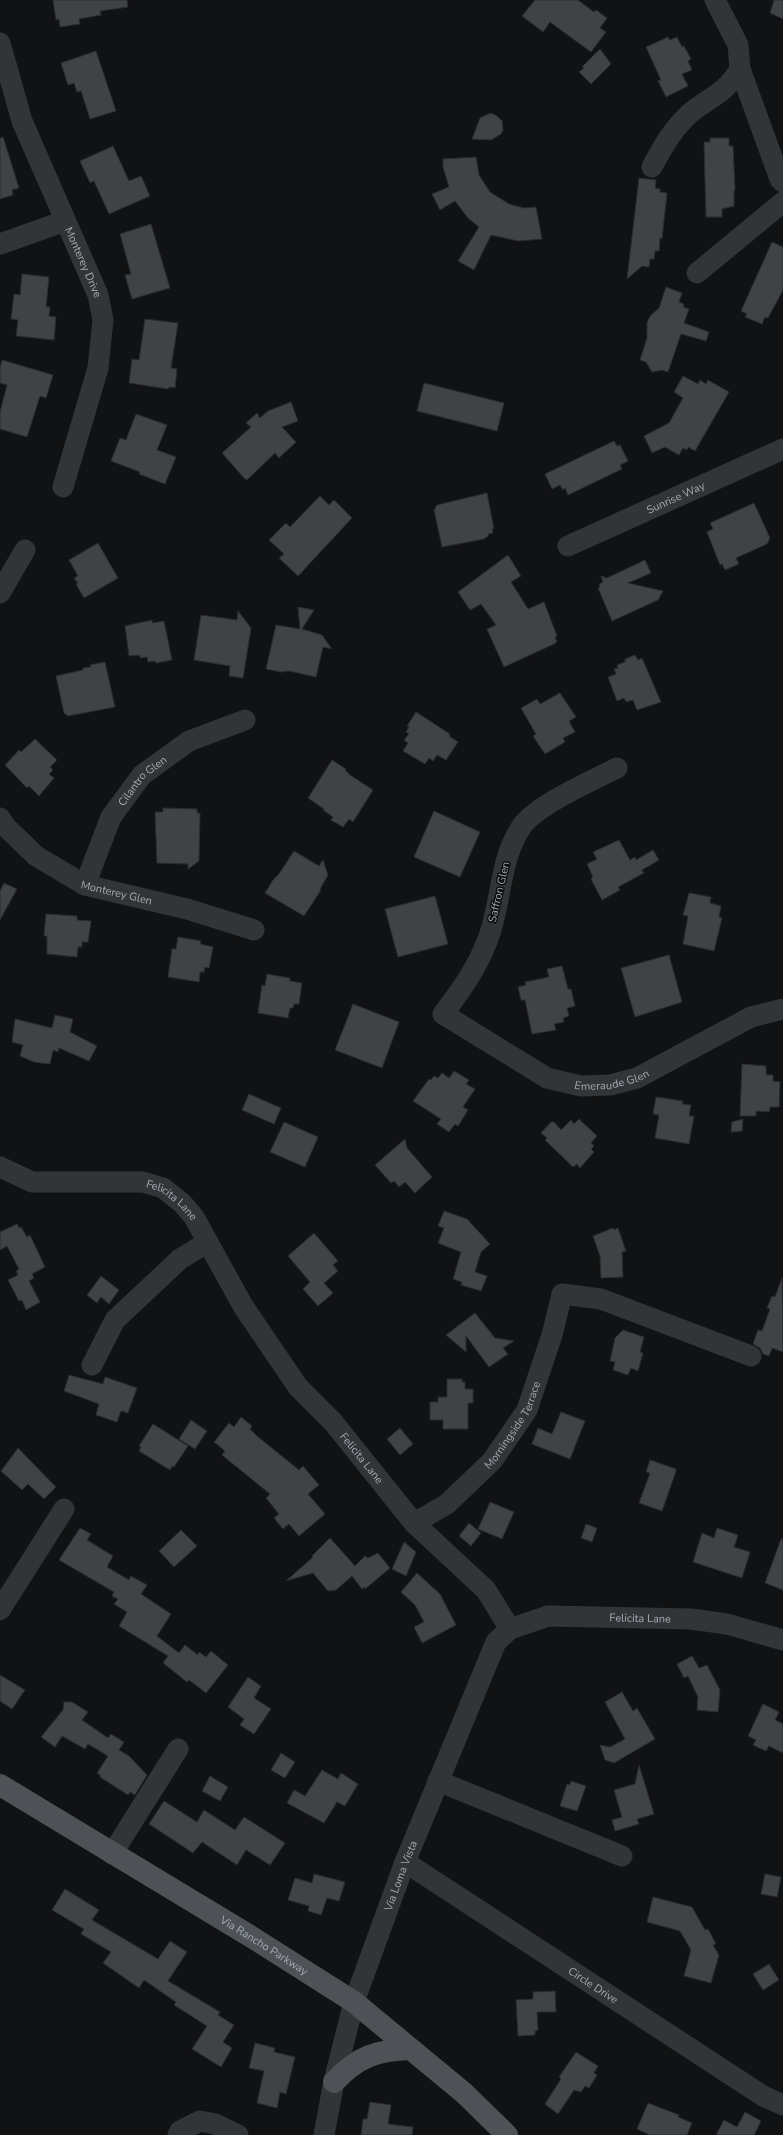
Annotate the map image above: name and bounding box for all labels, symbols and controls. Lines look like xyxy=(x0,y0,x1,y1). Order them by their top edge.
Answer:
street label: Monterey Drive xyxy=(62,224,106,300)
street label: Sunrise Way xyxy=(644,478,707,517)
street label: Cilantro Glen xyxy=(114,752,170,809)
street label: Saffron Glen xyxy=(485,860,513,924)
street label: Monterey Glen xyxy=(79,877,154,908)
street label: Emeraude Glen xyxy=(573,1065,652,1094)
street label: Felicita Lane xyxy=(145,1176,201,1223)
street label: Morningside Terrace xyxy=(481,1379,544,1472)
street label: Felicita Lane xyxy=(337,1429,387,1487)
street label: Felicita Lane xyxy=(609,1610,671,1626)
street label: Via Loma Vista xyxy=(380,1838,421,1914)
street label: Via Rancho Parkway xyxy=(217,1912,311,1979)
street label: Circle Drive xyxy=(565,1963,621,2007)

